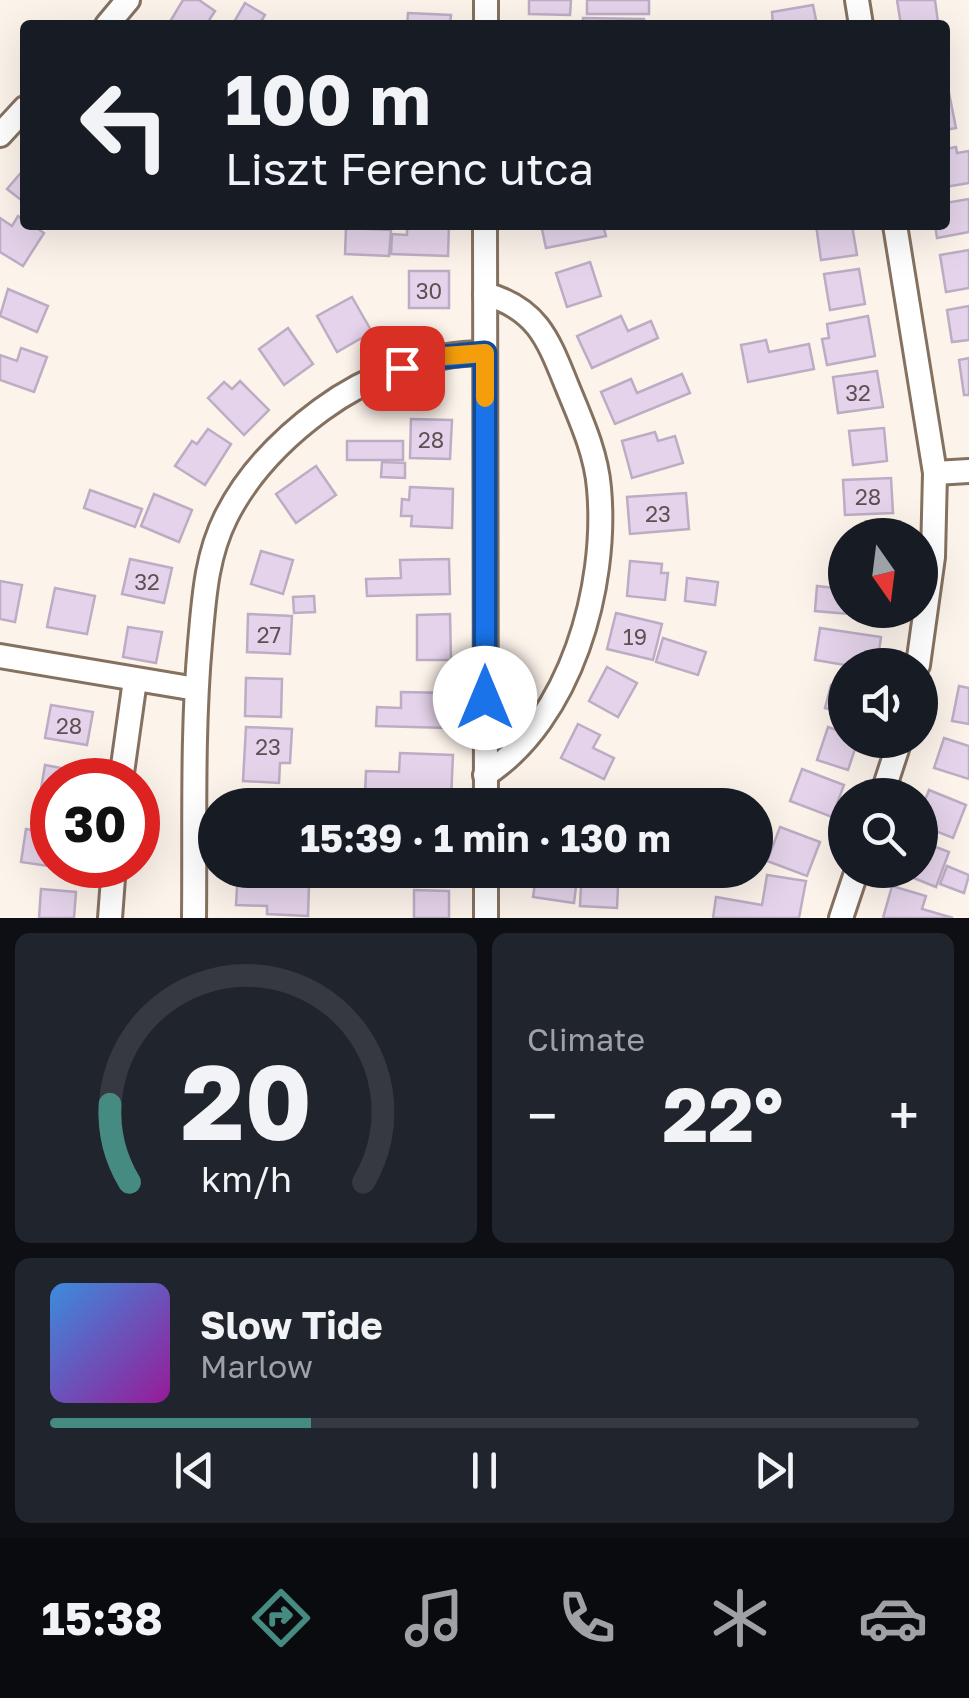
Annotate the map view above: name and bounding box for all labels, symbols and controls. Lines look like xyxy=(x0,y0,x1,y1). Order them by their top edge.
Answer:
text: 100 m xyxy=(225,56,431,140)
icon: left xyxy=(60,60,190,190)
text: Liszt Ferenc utca xyxy=(225,141,594,195)
house number: 30 xyxy=(416,277,442,304)
pin xyxy=(360,326,445,411)
icon: arrive xyxy=(375,341,430,396)
house number: 32 xyxy=(845,379,871,406)
house number: 28 xyxy=(418,426,444,453)
house number: 28 xyxy=(855,483,881,510)
house number: 23 xyxy=(645,500,671,527)
north arrow xyxy=(828,518,938,628)
map controls xyxy=(828,518,938,888)
house number: 32 xyxy=(134,568,160,595)
house number: 27 xyxy=(257,621,281,648)
house number: 19 xyxy=(623,623,647,650)
position arrow xyxy=(433,646,537,750)
button: sound xyxy=(828,648,938,758)
house number: 28 xyxy=(56,712,82,739)
house number: 23 xyxy=(255,733,281,760)
speed limit sign: 30 xyxy=(30,758,160,888)
button: search xyxy=(828,778,938,888)
text: 15:39 · 1 min · 130 m xyxy=(300,815,671,860)
text: Climate xyxy=(527,1020,645,1058)
text: 20 xyxy=(180,1038,312,1163)
text: 22° xyxy=(663,1068,783,1159)
text: − xyxy=(527,1082,557,1148)
text: + xyxy=(889,1082,919,1148)
text: km/h xyxy=(201,1157,291,1200)
text: Slow Tide xyxy=(200,1302,383,1347)
text: Marlow xyxy=(200,1347,313,1385)
icon: previous xyxy=(167,1443,222,1498)
icon: pause xyxy=(457,1443,512,1498)
icon: next xyxy=(747,1443,802,1498)
icon: directions xyxy=(246,1583,316,1653)
icon: music xyxy=(399,1583,469,1653)
icon: phone xyxy=(552,1583,622,1653)
icon: climate xyxy=(705,1583,775,1653)
icon: car xyxy=(858,1583,928,1653)
text: 15:38 xyxy=(41,1591,163,1645)

